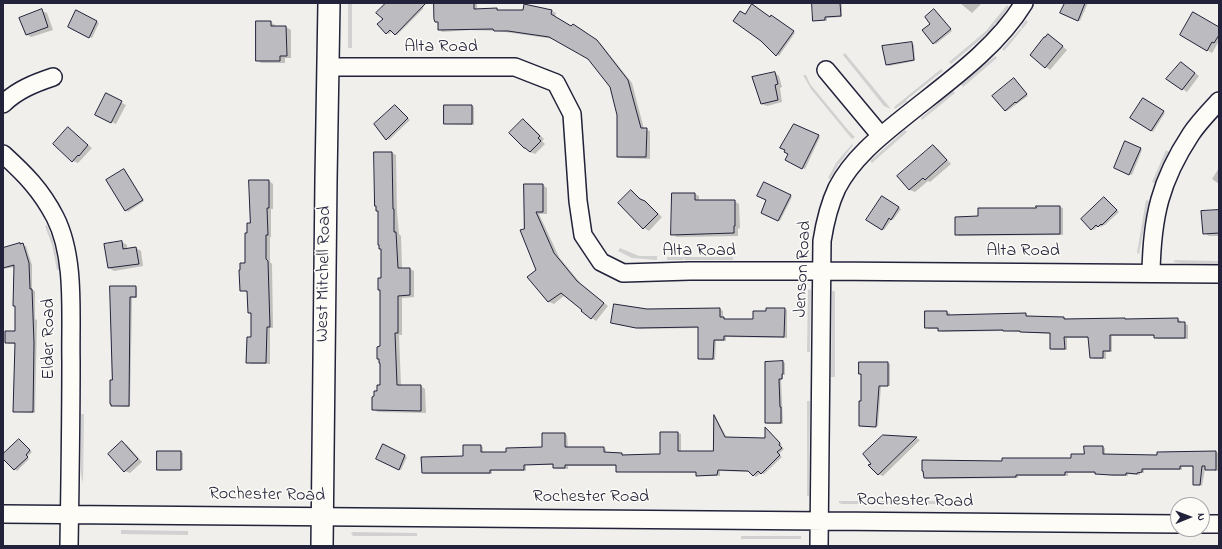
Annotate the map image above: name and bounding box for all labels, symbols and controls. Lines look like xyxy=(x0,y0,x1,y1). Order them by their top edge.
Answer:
street label: Alta Road xyxy=(404,37,478,59)
street label: West Mitchell Road xyxy=(313,206,337,342)
street label: Jenson Road xyxy=(791,220,817,318)
street label: Alta Road xyxy=(662,241,736,263)
street label: Alta Road xyxy=(986,241,1060,263)
street label: Elder Road xyxy=(39,298,61,380)
street label: Rochester Road xyxy=(209,484,325,508)
street label: Rochester Road xyxy=(533,487,649,509)
street label: Rochester Road xyxy=(857,490,973,514)
north arrow xyxy=(1170,497,1210,537)
text: N xyxy=(1193,513,1209,521)

